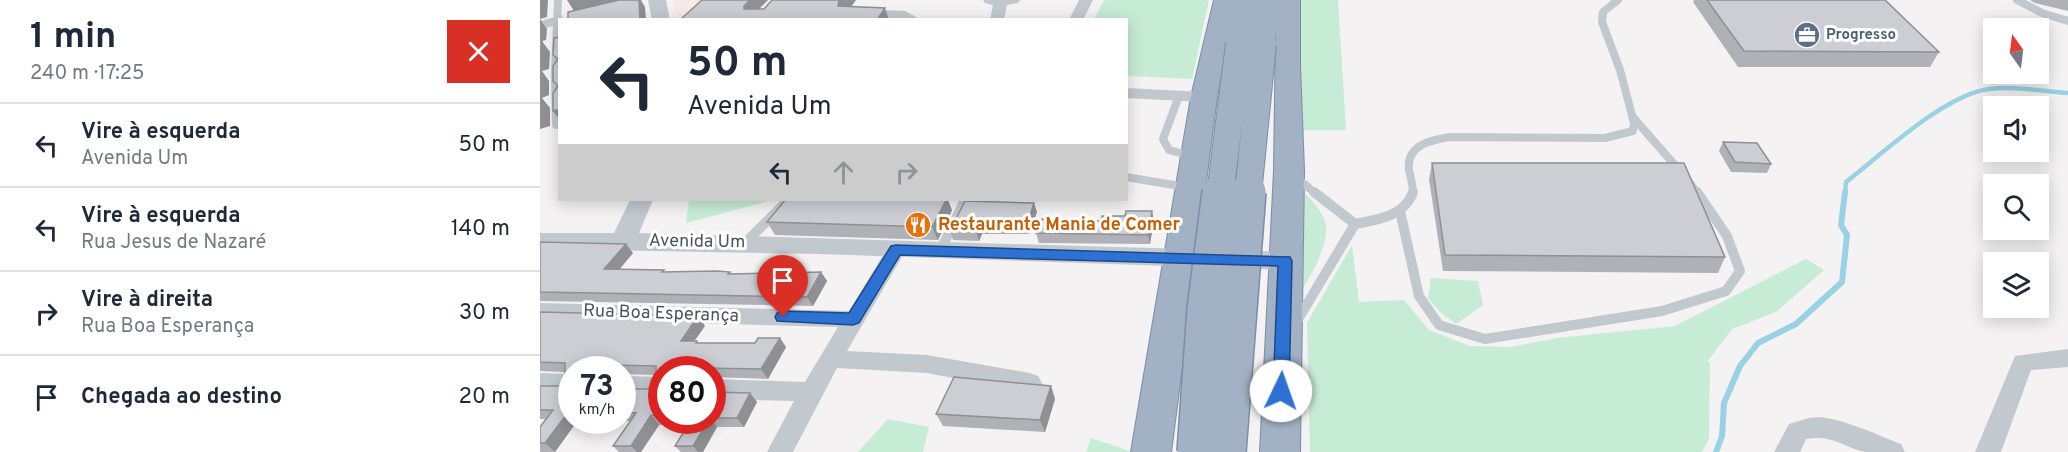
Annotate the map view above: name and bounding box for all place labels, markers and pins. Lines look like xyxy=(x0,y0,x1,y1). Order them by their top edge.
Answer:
office icon: Progresso xyxy=(1792,20,1822,50)
place label: Progresso xyxy=(1826,26,1896,45)
restaurant icon: Restaurante Mania de Comer xyxy=(903,210,933,240)
place label: Restaurante Mania de Comer xyxy=(938,214,1181,237)
pin xyxy=(757,255,808,317)

